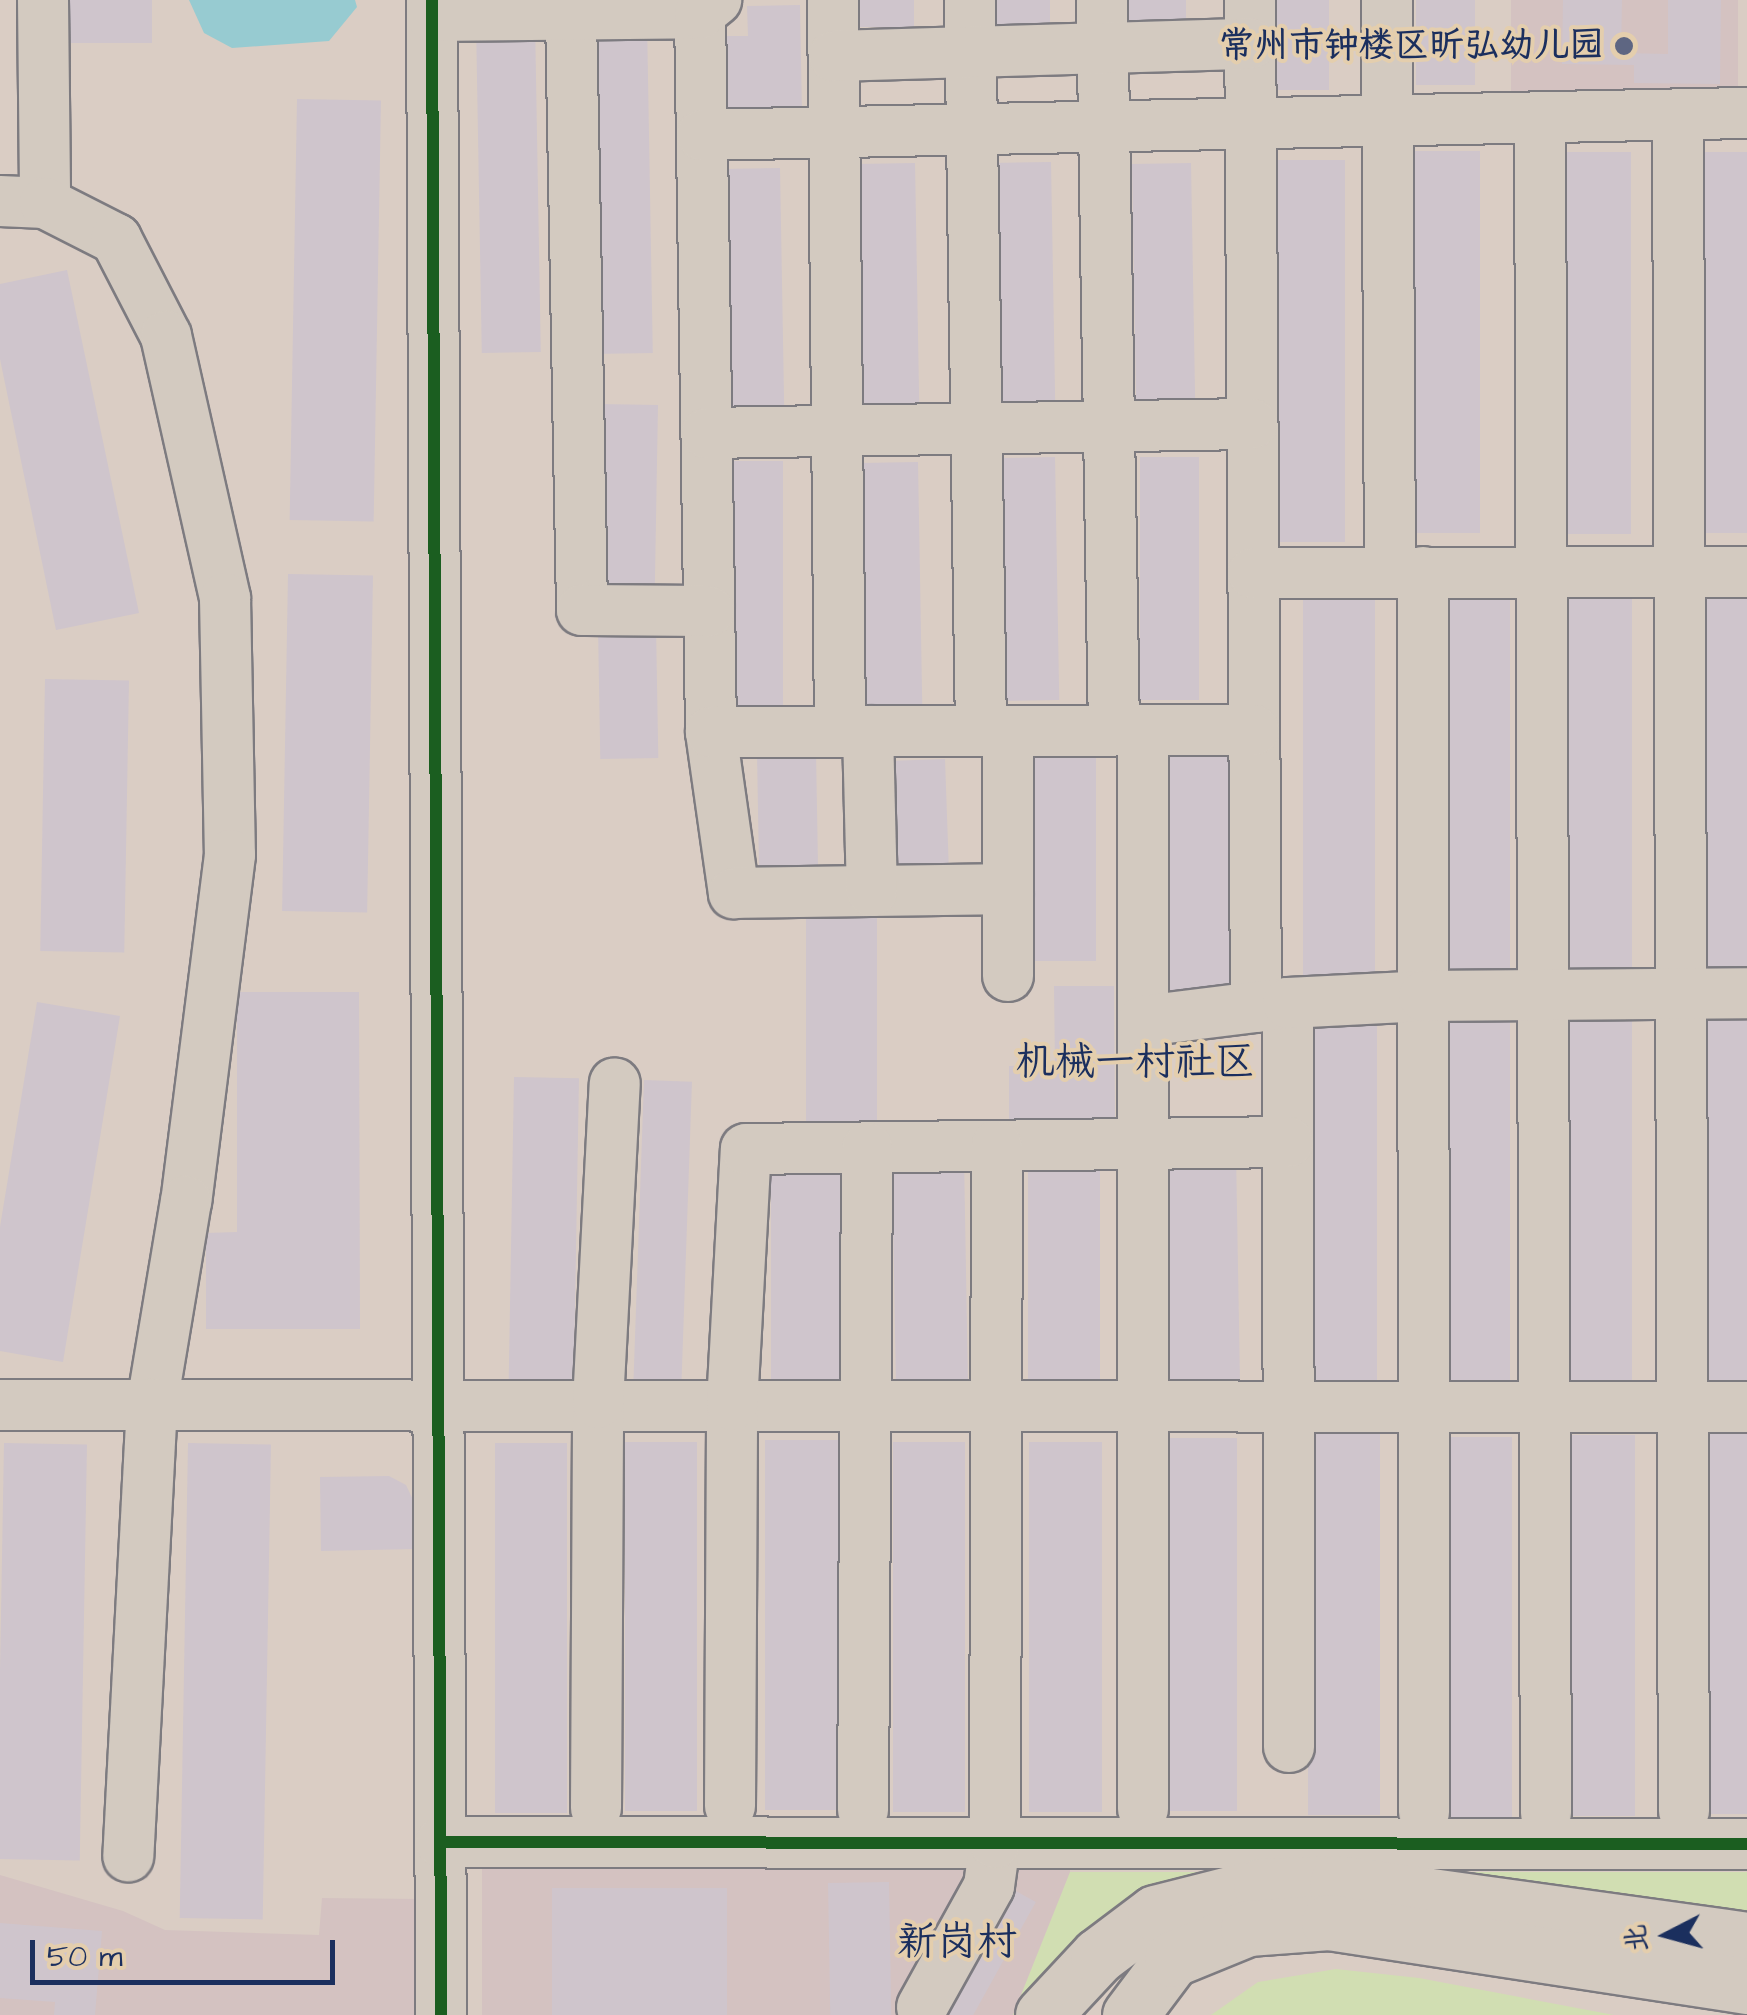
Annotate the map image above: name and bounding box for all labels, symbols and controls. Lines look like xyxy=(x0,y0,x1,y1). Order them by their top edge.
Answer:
place label: 常州市钟楼区昕弘幼儿园 xyxy=(1219,25,1604,67)
marker: 常州市钟楼区昕弘幼儿园 xyxy=(1613,35,1635,57)
district label: 机械一村社区 xyxy=(1015,1039,1255,1087)
north arrow xyxy=(1617,1885,1717,1985)
district label: 新岗村 xyxy=(897,1919,1017,1967)
scale bar xyxy=(35,1920,340,1982)
text: 北 xyxy=(1616,1922,1658,1954)
text: 50 m xyxy=(47,1936,123,1978)

